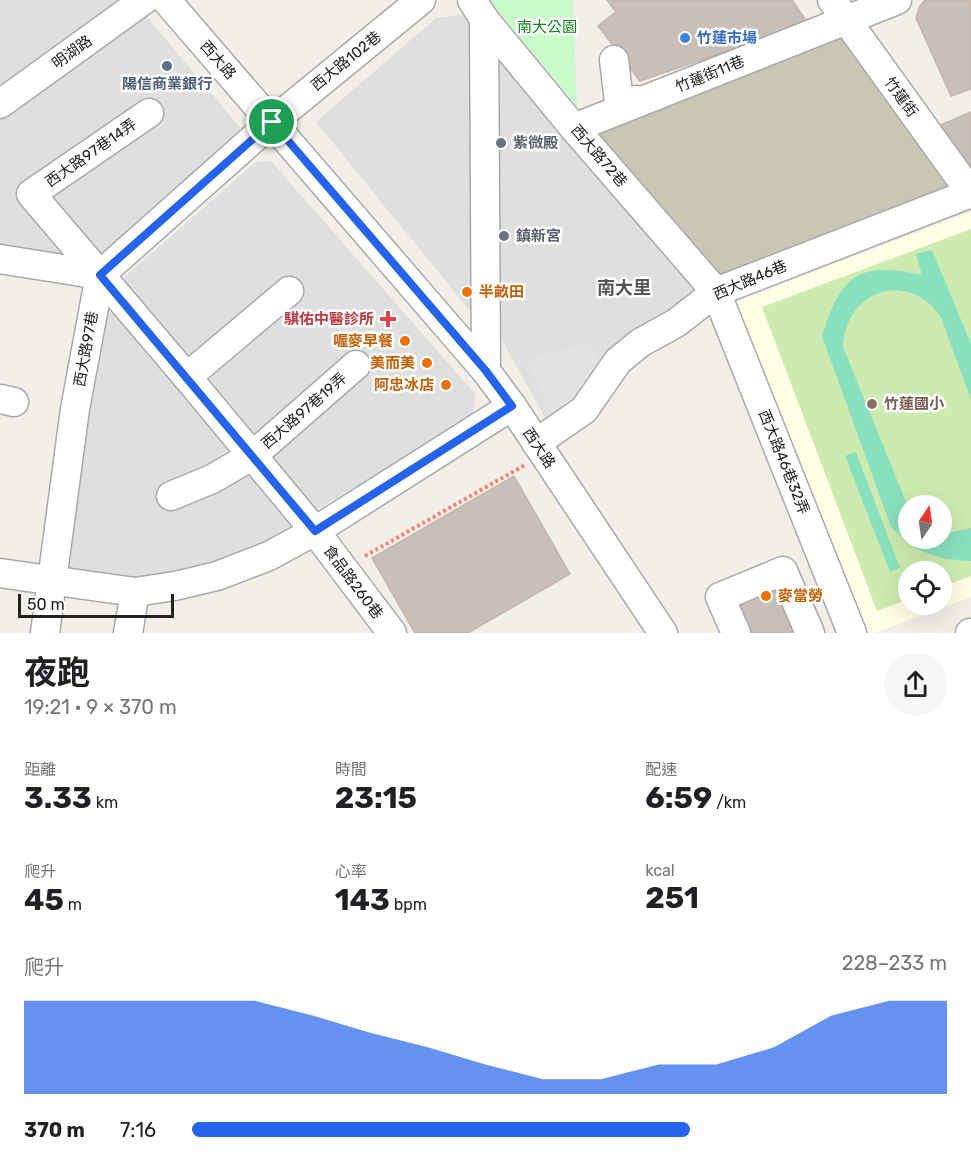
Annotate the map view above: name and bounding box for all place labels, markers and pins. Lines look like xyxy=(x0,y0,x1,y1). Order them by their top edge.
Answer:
place label: 竹蓮市場 xyxy=(697,29,757,47)
marker: 竹蓮市場 xyxy=(678,31,692,45)
marker: 陽信商業銀行 xyxy=(160,59,174,73)
place label: 陽信商業銀行 xyxy=(122,75,212,93)
pin xyxy=(246,96,297,147)
place label: 紫微殿 xyxy=(513,134,558,152)
marker: 紫微殿 xyxy=(494,136,508,150)
place label: 鎮新宮 xyxy=(516,227,561,245)
marker: 鎮新宮 xyxy=(497,229,511,243)
place label: 半畝田 xyxy=(479,283,524,301)
marker: 半畝田 xyxy=(460,285,474,299)
place label: 騏佑中醫診所 xyxy=(284,310,374,328)
marker: 騏佑中醫診所 xyxy=(379,310,397,328)
place label: 喔麥早餐 xyxy=(333,332,393,350)
marker: 喔麥早餐 xyxy=(398,334,412,348)
place label: 美而美 xyxy=(370,354,415,372)
marker: 美而美 xyxy=(420,356,434,370)
place label: 阿忠冰店 xyxy=(374,376,434,394)
marker: 阿忠冰店 xyxy=(439,378,453,392)
place label: 竹蓮國小 xyxy=(884,395,945,413)
marker: 竹蓮國小 xyxy=(865,397,879,411)
place label: 麥當勞 xyxy=(778,587,823,605)
marker: 麥當勞 xyxy=(759,589,773,603)

